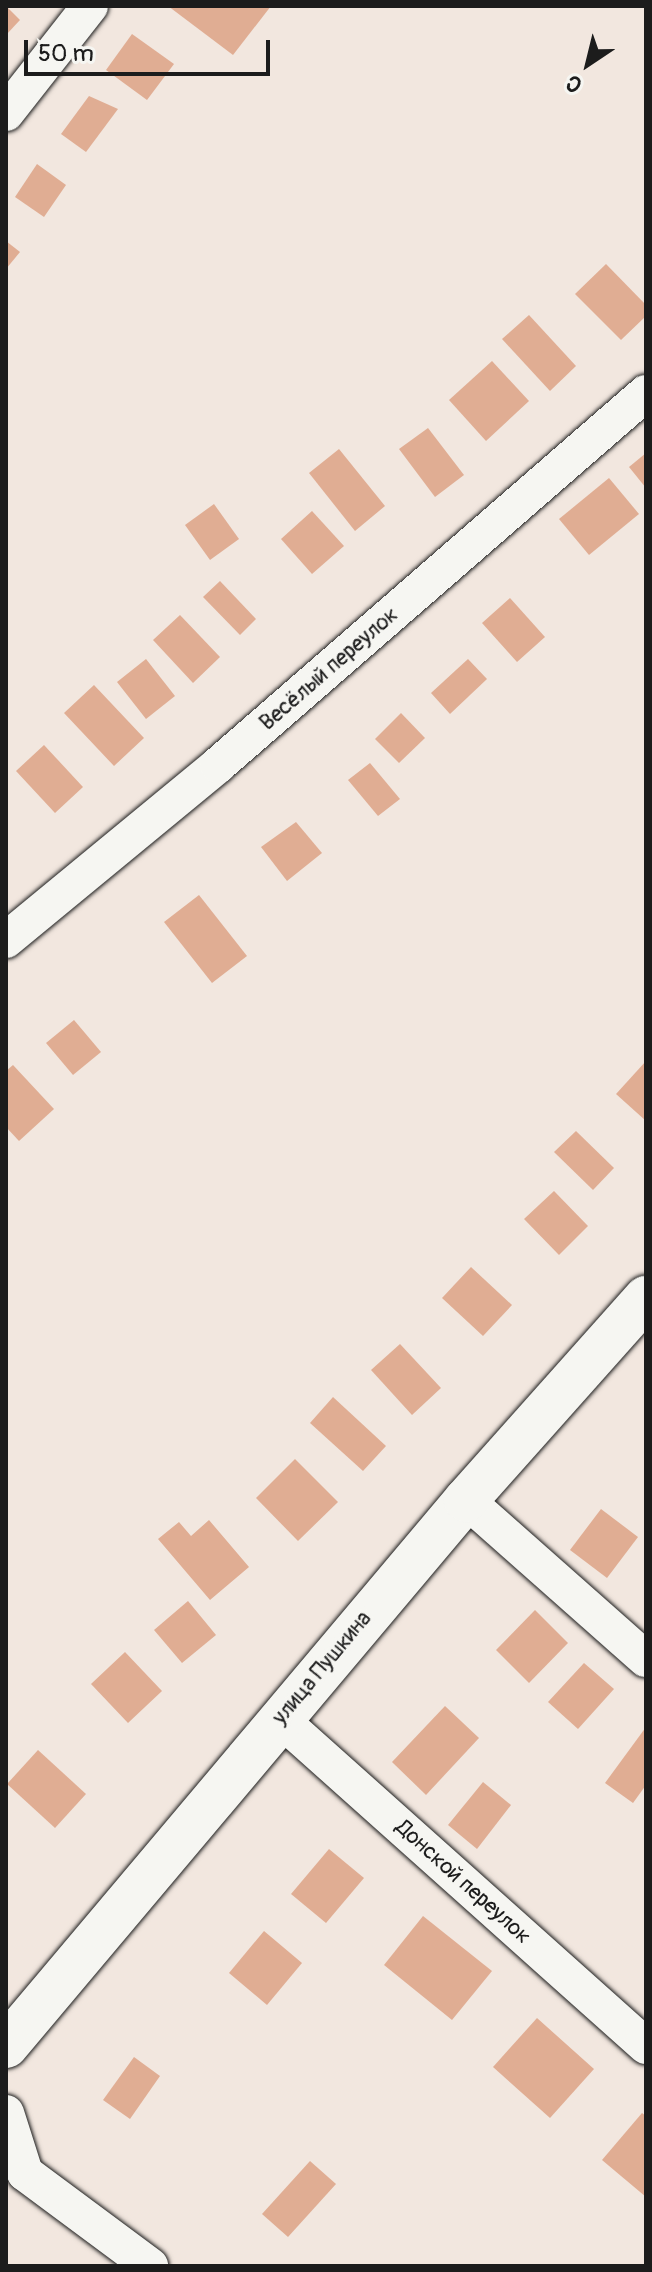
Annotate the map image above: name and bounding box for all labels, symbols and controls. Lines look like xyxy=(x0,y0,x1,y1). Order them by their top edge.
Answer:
scale bar xyxy=(28,24,274,74)
north arrow xyxy=(548,24,628,104)
text: 50 m xyxy=(38,39,94,68)
text: С xyxy=(561,68,588,99)
street label: Весёлый переулок xyxy=(254,602,404,736)
street label: улица Пушкина xyxy=(267,1606,377,1730)
street label: Донской переулок xyxy=(390,1814,536,1950)

